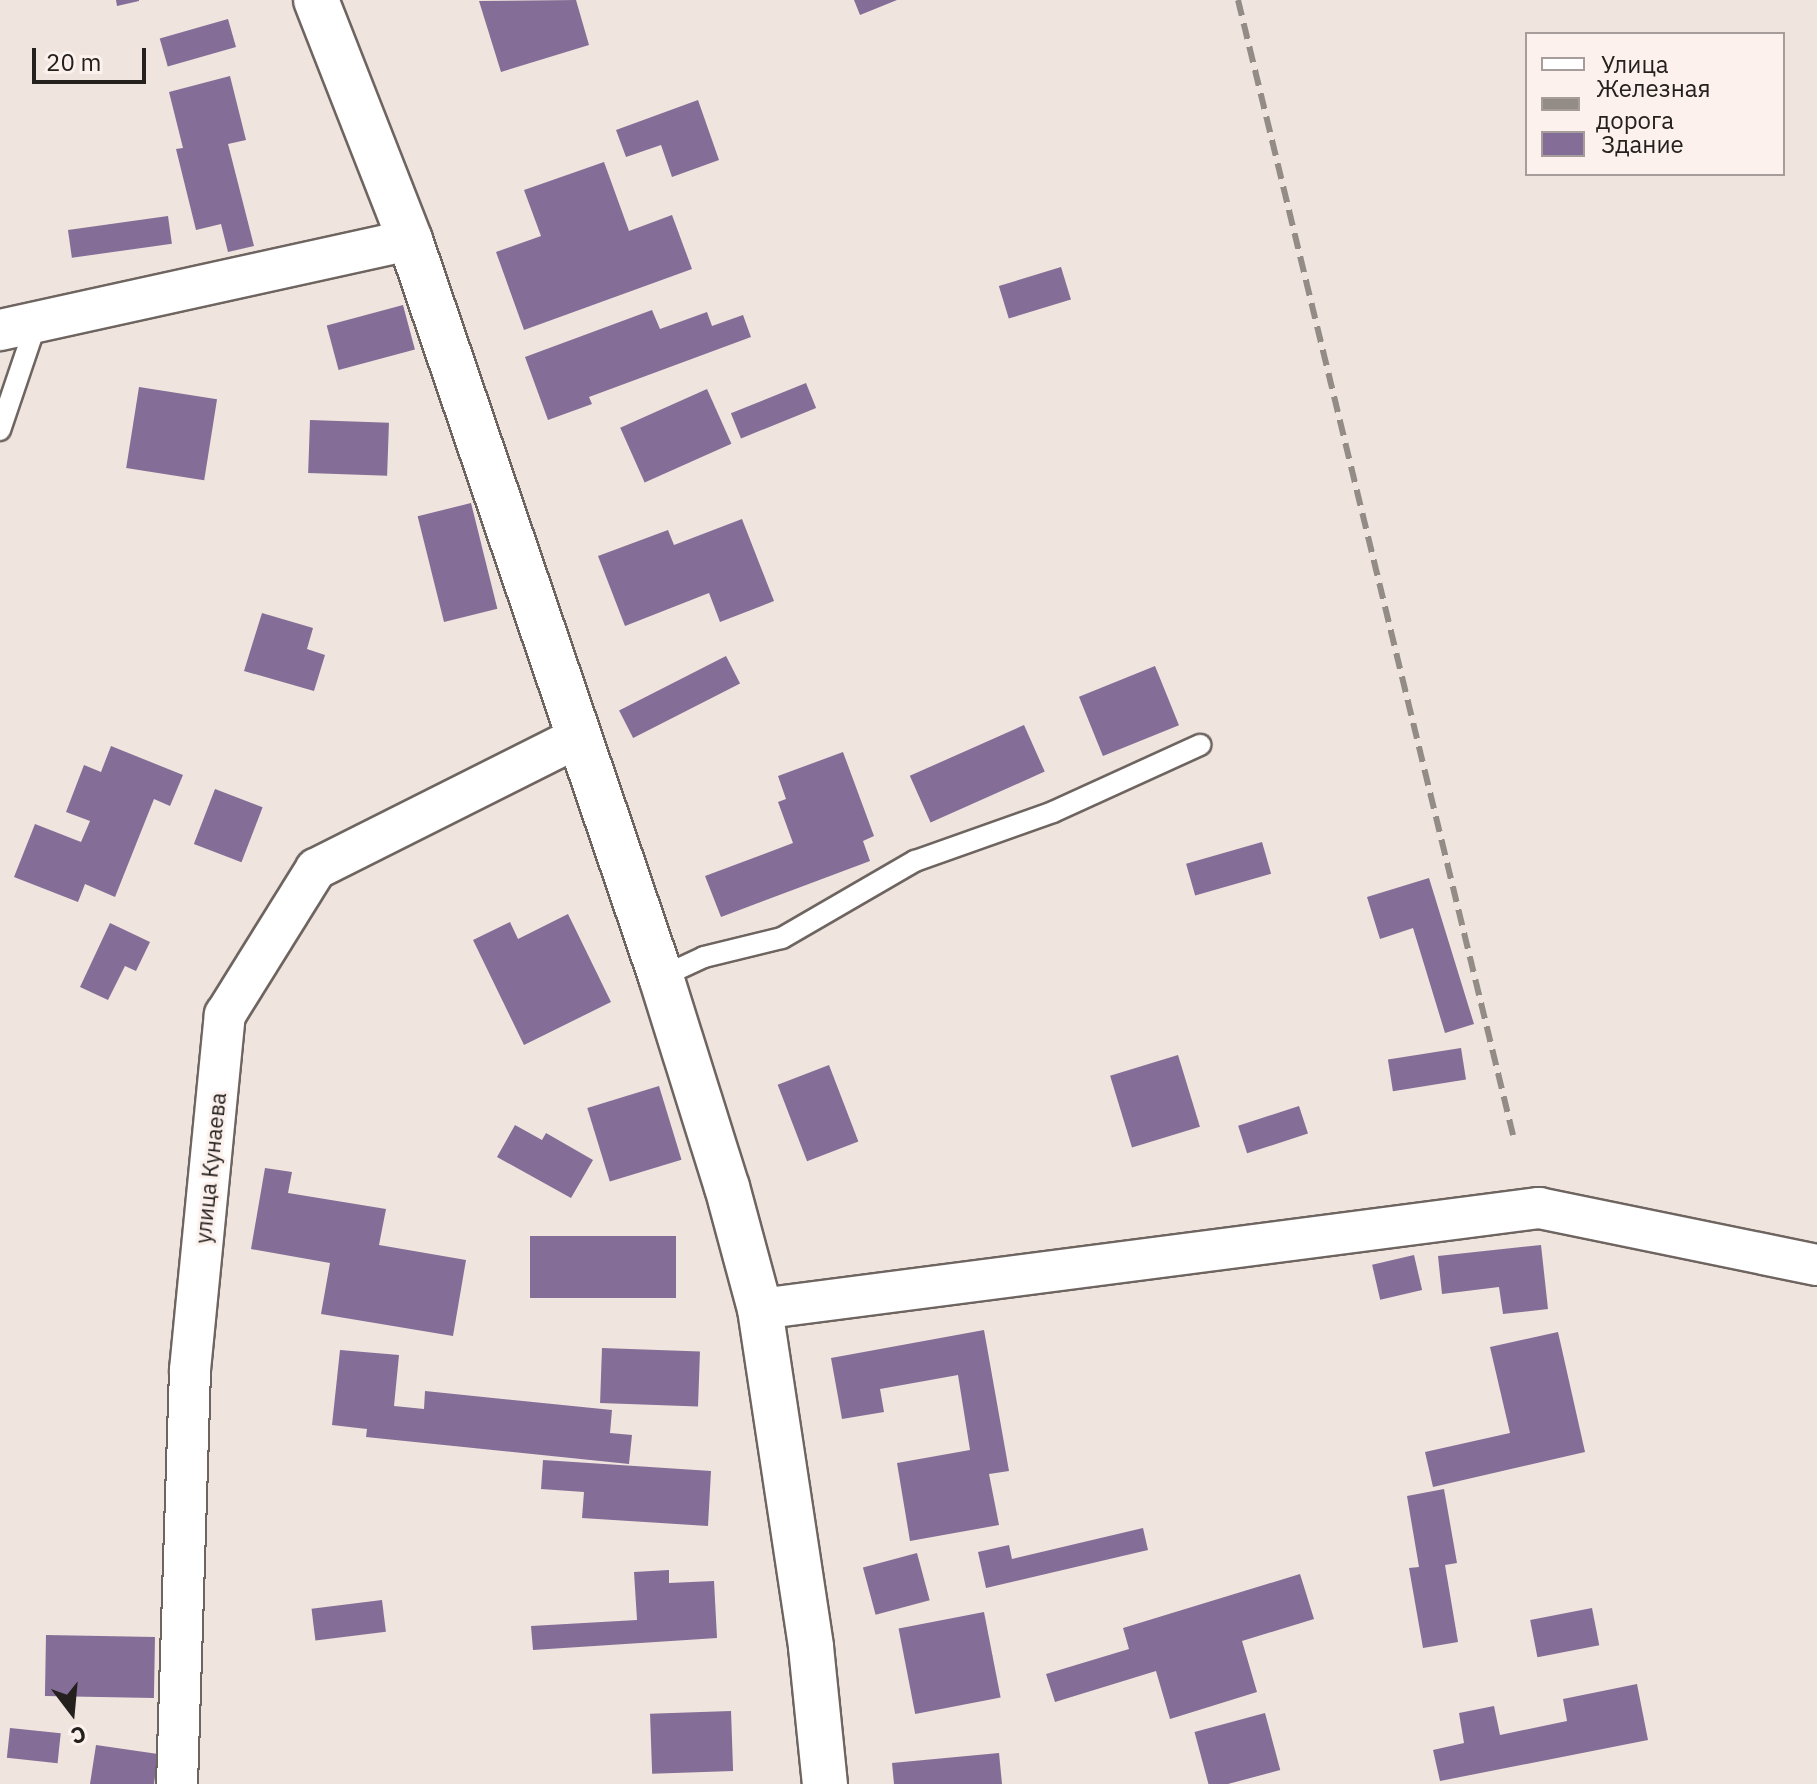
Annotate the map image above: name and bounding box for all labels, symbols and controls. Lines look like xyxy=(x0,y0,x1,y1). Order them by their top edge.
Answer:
scale bar xyxy=(36,32,150,82)
legend xyxy=(1525,32,1785,176)
text: 20 m xyxy=(46,46,101,78)
text: Улица xyxy=(1601,48,1669,80)
text: Железная дорога xyxy=(1596,72,1711,136)
text: Здание xyxy=(1601,128,1684,160)
street label: улица Кунаева xyxy=(189,1091,231,1245)
north arrow xyxy=(32,1672,112,1752)
text: С xyxy=(68,1720,90,1751)

